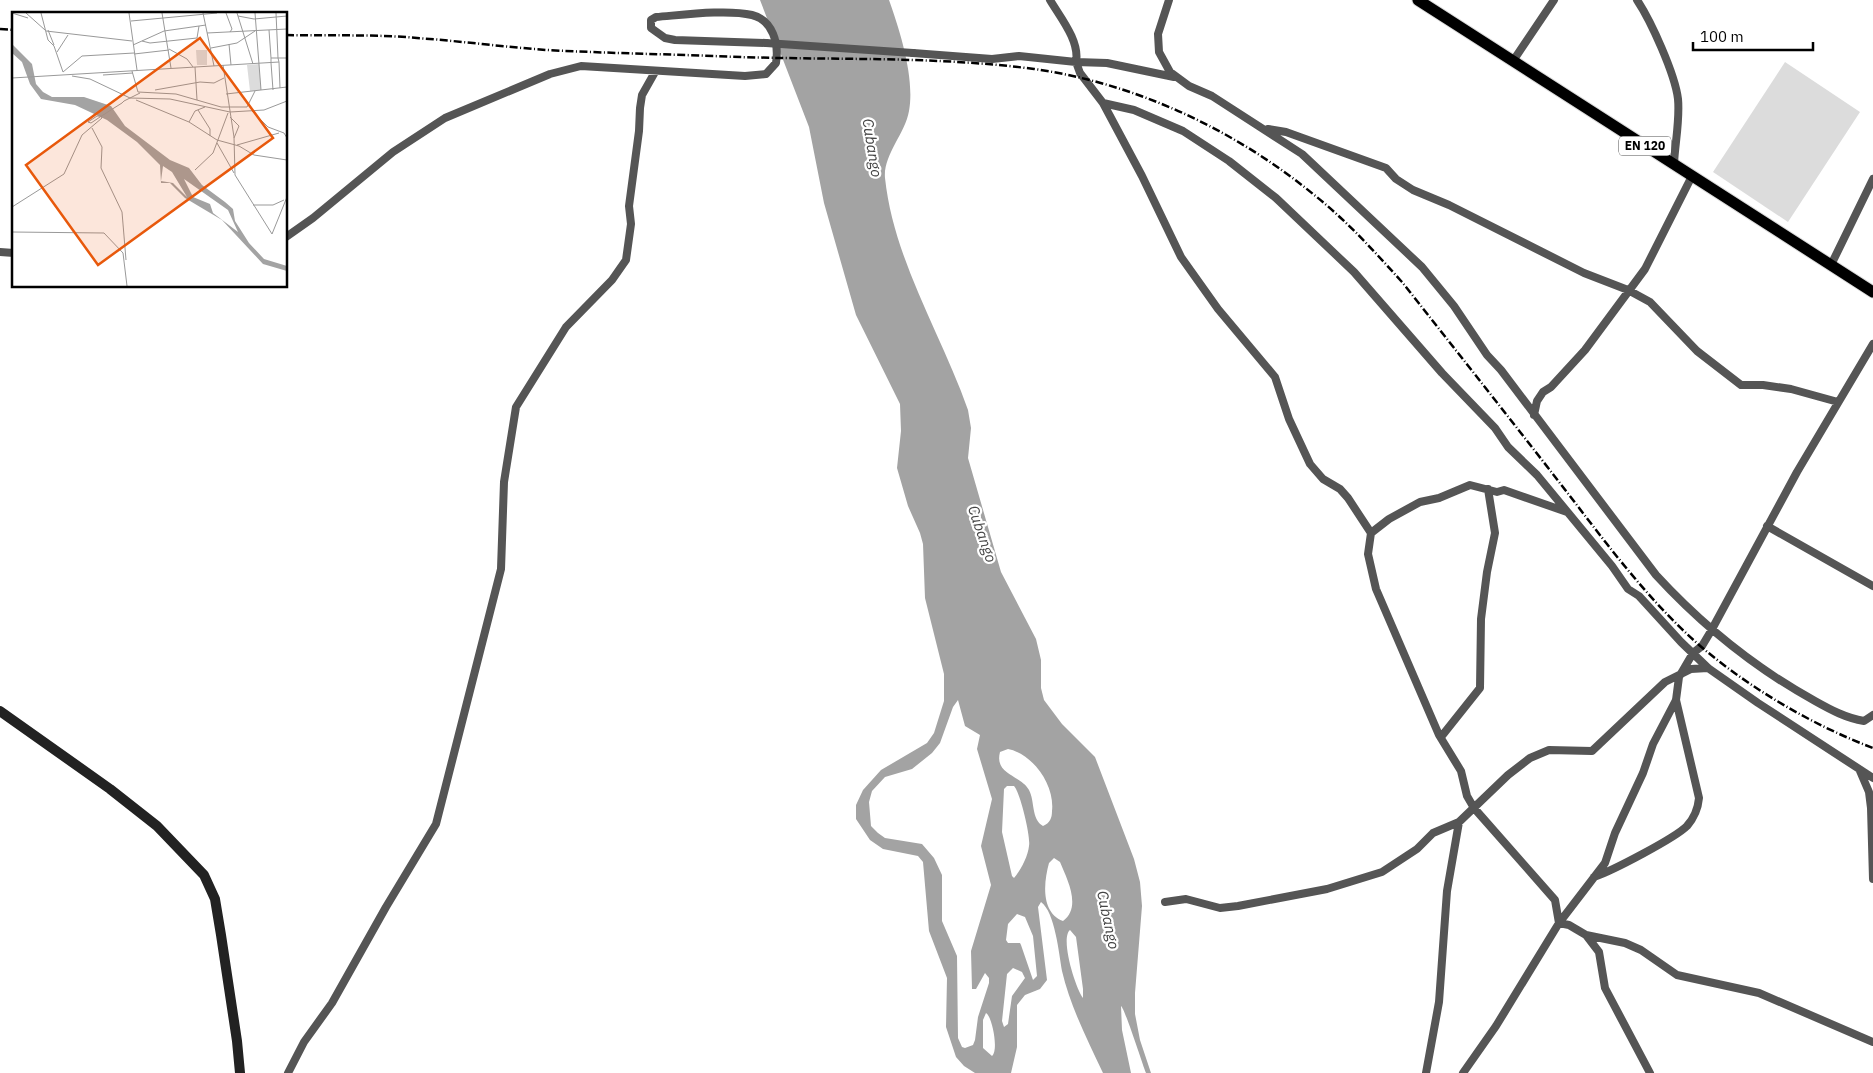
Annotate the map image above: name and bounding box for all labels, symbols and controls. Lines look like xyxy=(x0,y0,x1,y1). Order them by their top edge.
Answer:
inset map xyxy=(12,12,288,288)
scale bar xyxy=(1693,20,1813,52)
text: 100 m xyxy=(1700,27,1744,46)
water label: Cubango xyxy=(858,117,887,179)
road number: EN 120 xyxy=(1619,136,1671,156)
water label: Cubango xyxy=(964,503,1001,565)
water label: Cubango xyxy=(1093,889,1124,951)

